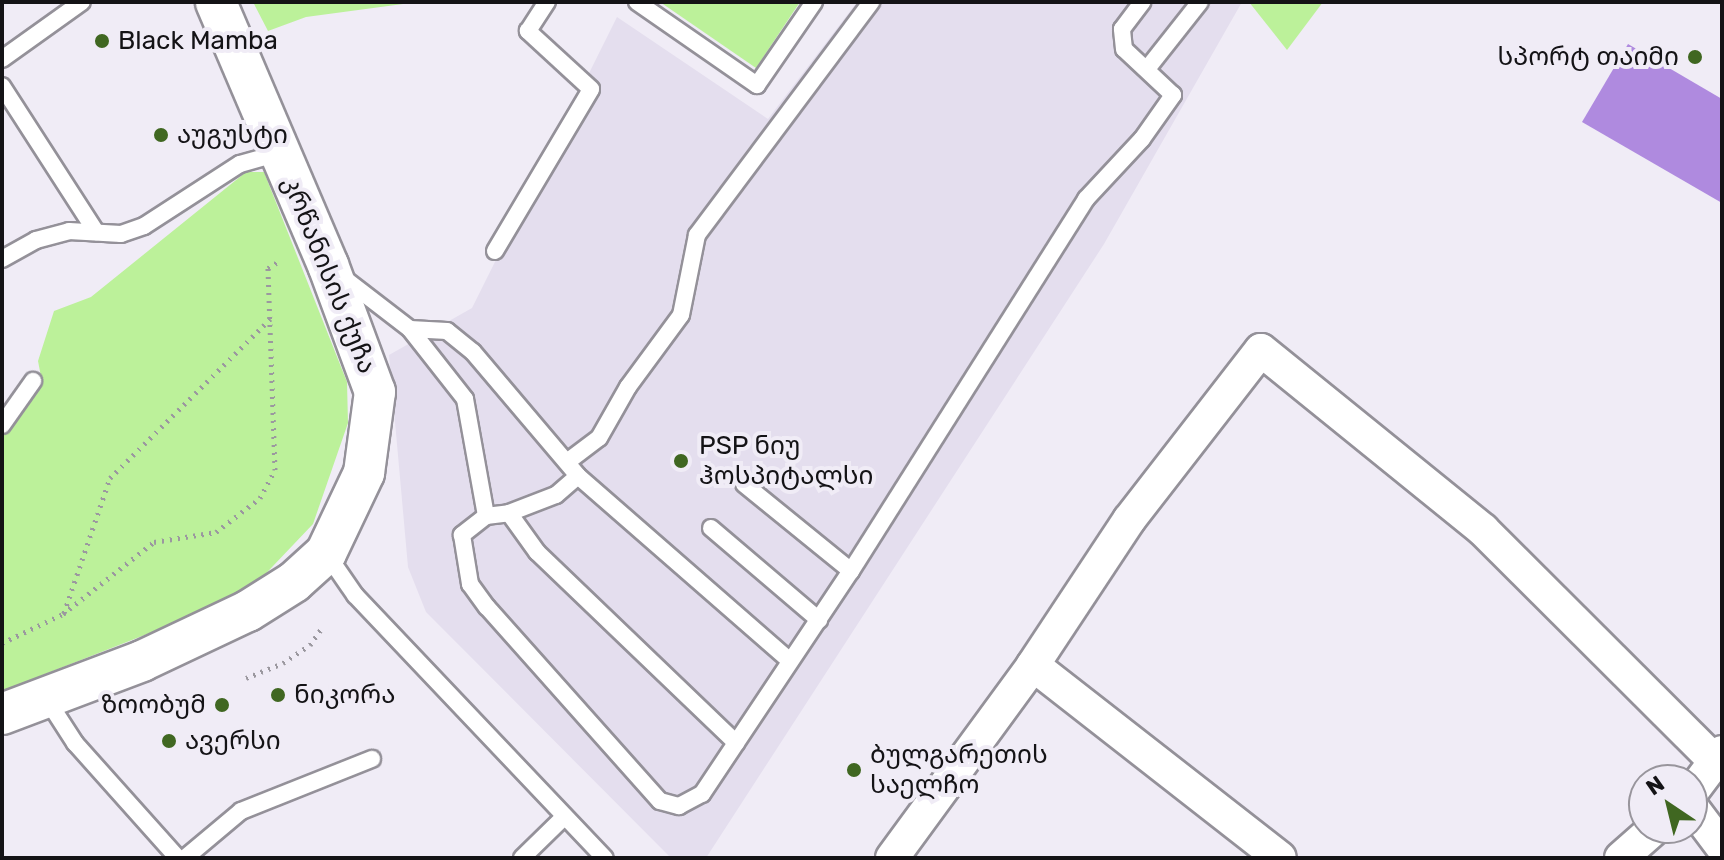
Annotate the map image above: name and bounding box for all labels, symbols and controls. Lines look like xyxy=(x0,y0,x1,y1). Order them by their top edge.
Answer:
place label: Black Mamba xyxy=(118,25,278,57)
marker: Black Mamba xyxy=(93,32,111,50)
place label: სპორტ თაიმი xyxy=(1497,41,1679,73)
marker: სპორტ თაიმი xyxy=(1686,48,1704,66)
place label: აუგუსტი xyxy=(177,119,288,151)
marker: აუგუსტი xyxy=(152,126,170,144)
street label: კრწანისის ქუჩა xyxy=(275,172,383,378)
place label: PSP ნიუ ჰოსპიტალსი xyxy=(699,430,873,492)
marker: PSP ნიუ ჰოსპიტალსი xyxy=(670,450,692,472)
place label: ნიკორა xyxy=(294,679,395,711)
marker: ნიკორა xyxy=(269,686,287,704)
place label: ზოობუმ xyxy=(101,689,206,721)
marker: ზოობუმ xyxy=(213,696,231,714)
place label: ავერსი xyxy=(185,725,281,757)
marker: ავერსი xyxy=(160,732,178,750)
place label: ბულგარეთის საელჩო xyxy=(870,739,1048,800)
marker: ბულგარეთის საელჩო xyxy=(845,761,863,779)
north arrow xyxy=(1628,764,1708,844)
text: N xyxy=(1641,770,1669,801)

